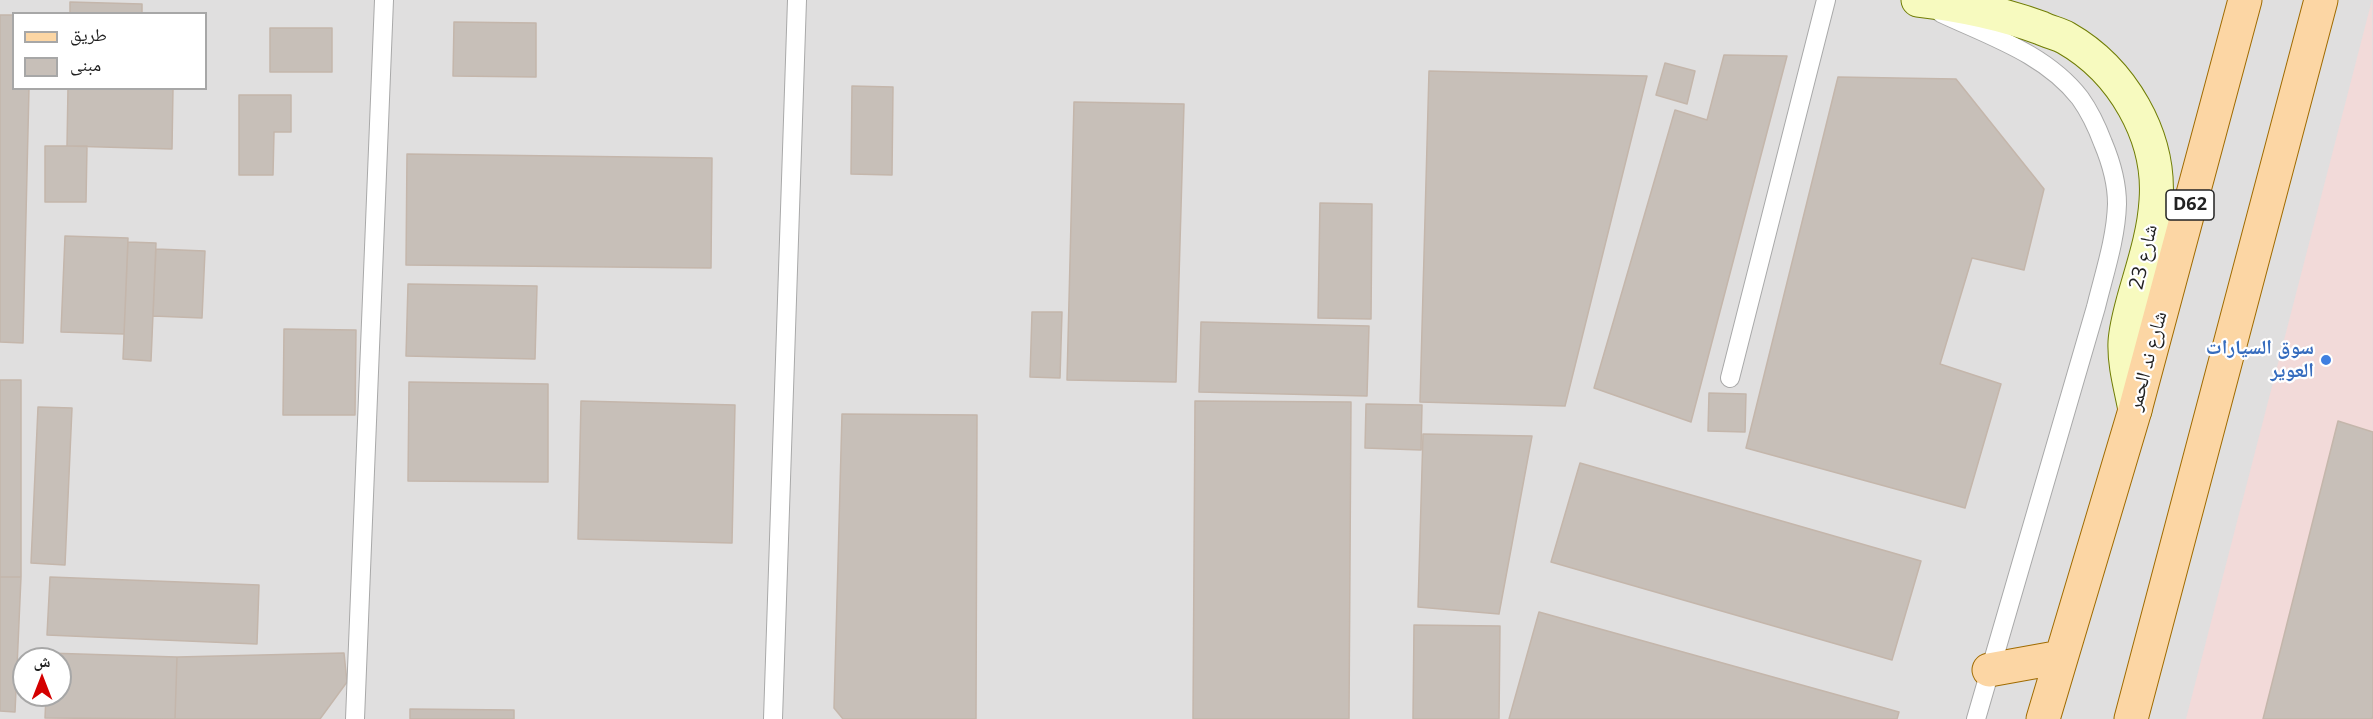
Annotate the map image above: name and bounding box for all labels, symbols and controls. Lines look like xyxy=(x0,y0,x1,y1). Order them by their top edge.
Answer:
legend xyxy=(12,12,207,90)
text: طريق xyxy=(70,22,107,46)
text: مبنى xyxy=(70,52,101,76)
road number: D62 xyxy=(2166,190,2214,220)
street label: شارع 23 xyxy=(2125,222,2163,292)
street label: شارع ند الحمر xyxy=(2123,309,2173,413)
place label: سوق السيارات العوير xyxy=(2206,336,2314,383)
marker: سوق السيارات العوير xyxy=(2319,353,2333,367)
north arrow xyxy=(12,647,72,707)
text: ش xyxy=(34,650,50,672)

